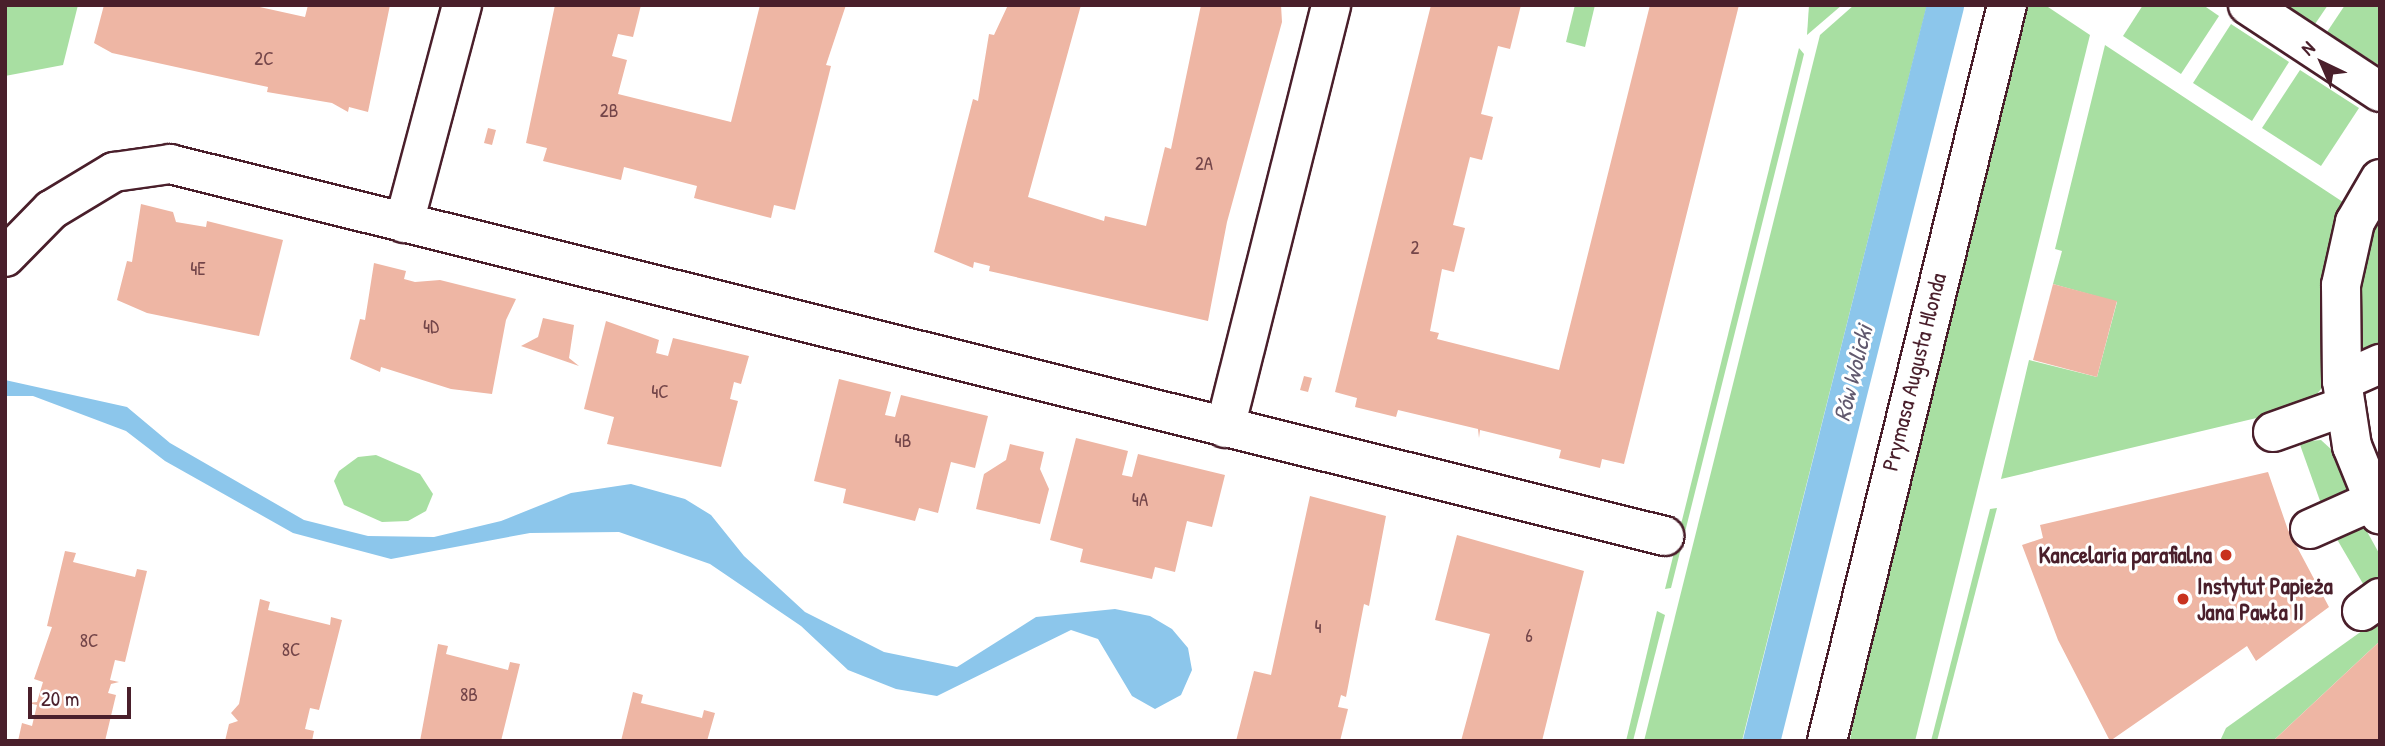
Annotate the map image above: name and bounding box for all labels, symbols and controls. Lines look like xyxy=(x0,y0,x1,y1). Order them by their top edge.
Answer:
north arrow xyxy=(2287,28,2357,98)
text: N xyxy=(2295,35,2320,61)
house number: 2C xyxy=(254,48,274,70)
house number: 2B xyxy=(600,100,618,122)
house number: 2A xyxy=(1195,153,1213,175)
house number: 2 xyxy=(1411,237,1419,259)
house number: 4E xyxy=(190,258,206,280)
street label: Prymasa Augusta Hlonda xyxy=(1876,270,1952,474)
house number: 4D xyxy=(423,316,439,338)
water label: Rów Wolicki xyxy=(1827,322,1879,424)
house number: 4C xyxy=(651,381,669,403)
house number: 4B xyxy=(895,430,911,452)
house number: 4A xyxy=(1132,489,1148,511)
place label: Kancelaria parafialna xyxy=(2039,541,2212,569)
marker: Kancelaria parafialna xyxy=(2218,547,2234,563)
place label: Instytut Papieża Jana Pawła II xyxy=(2197,572,2333,626)
marker: Instytut Papieża Jana Pawła II xyxy=(2175,591,2191,607)
house number: 4 xyxy=(1314,616,1322,638)
house number: 6 xyxy=(1525,625,1533,647)
house number: 8C xyxy=(80,630,98,652)
house number: 8C xyxy=(282,639,300,661)
scale bar xyxy=(32,672,135,716)
text: 20 m xyxy=(41,684,79,713)
house number: 8B xyxy=(460,684,478,706)

